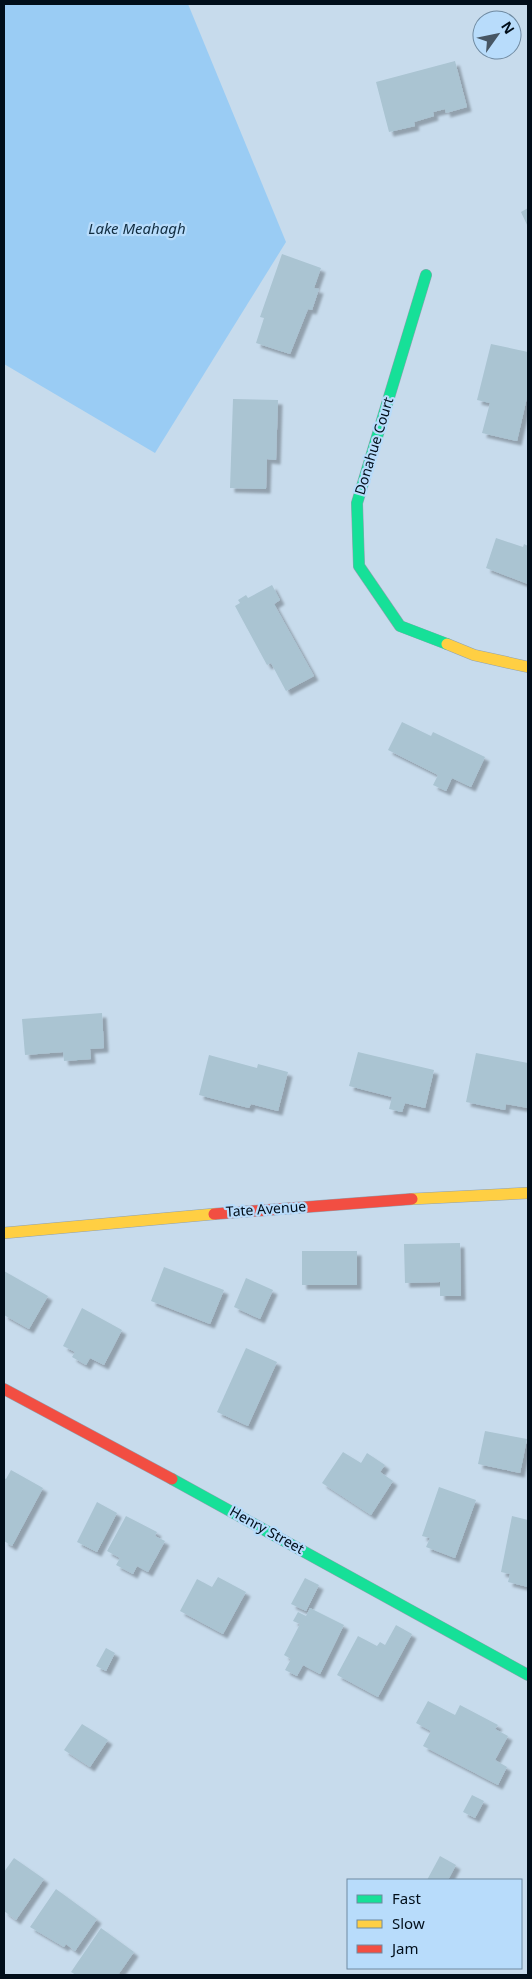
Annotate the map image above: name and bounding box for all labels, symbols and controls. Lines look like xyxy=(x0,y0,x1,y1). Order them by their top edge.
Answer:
north arrow xyxy=(472,10,522,60)
text: N xyxy=(497,18,519,38)
water label: Lake Meahagh xyxy=(88,218,186,238)
street label: Donahue Court xyxy=(350,395,397,497)
street label: Tate Avenue xyxy=(225,1196,307,1221)
street label: Henry Street xyxy=(227,1501,308,1558)
legend xyxy=(347,1879,522,1969)
text: Fast xyxy=(392,1888,421,1908)
text: Slow xyxy=(392,1913,425,1933)
text: Jam xyxy=(390,1938,419,1958)

